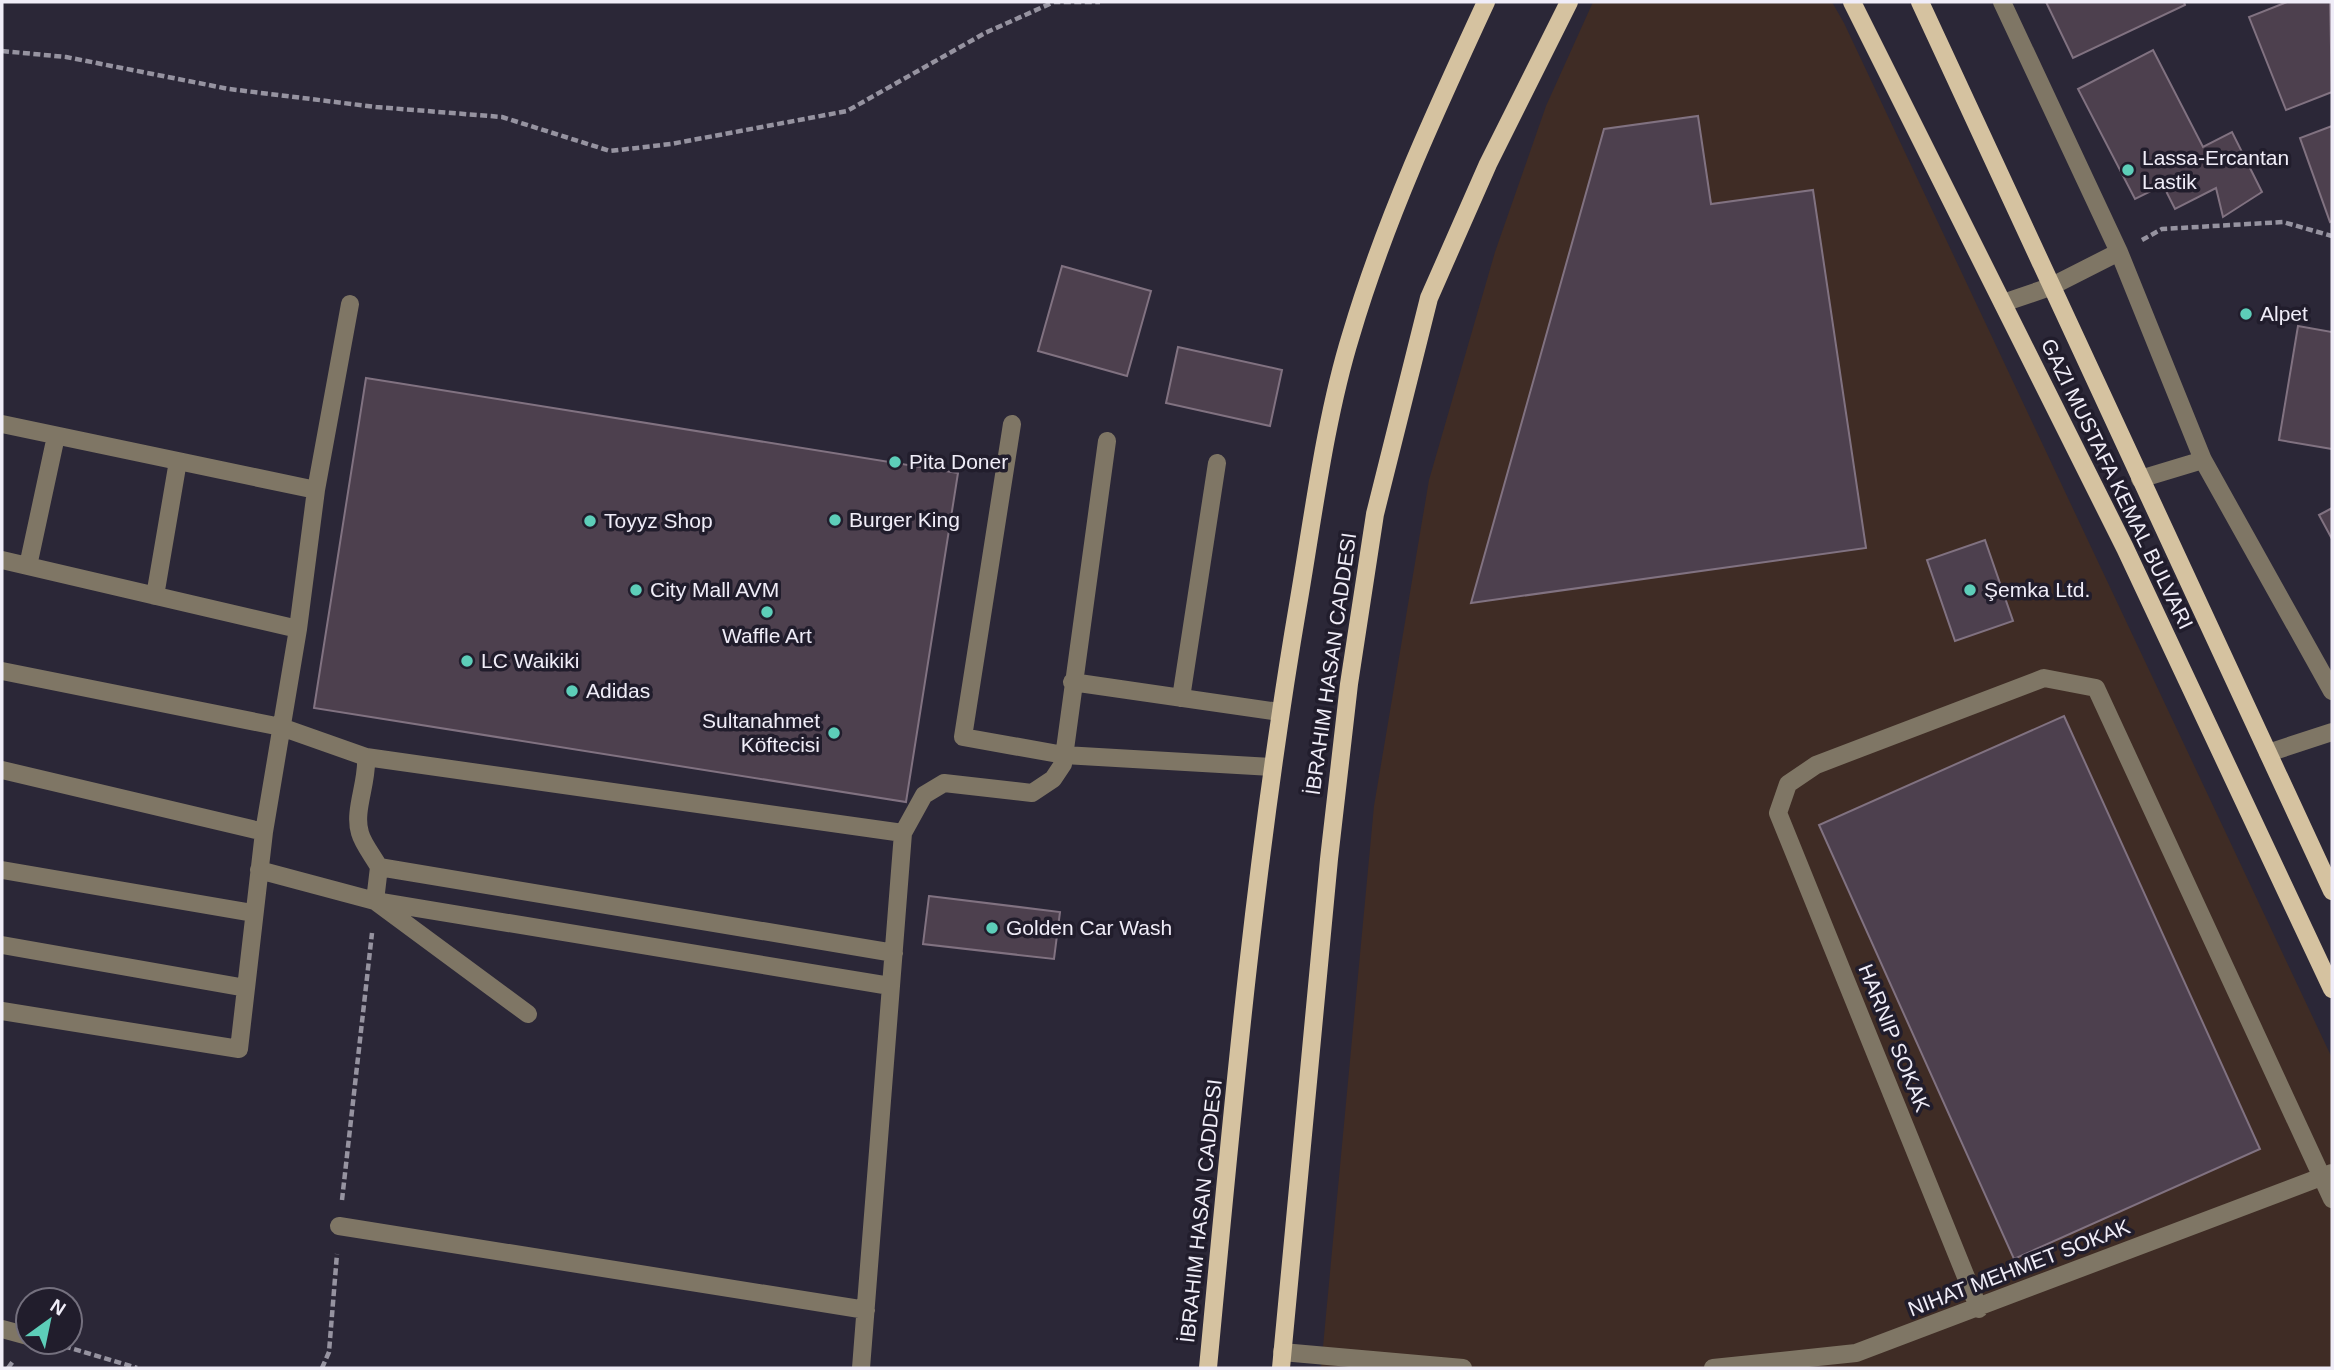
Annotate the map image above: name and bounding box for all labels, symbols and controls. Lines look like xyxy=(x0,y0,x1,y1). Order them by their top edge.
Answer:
place label: Lassa-Ercantan Lastik xyxy=(2142,146,2289,193)
marker: Lassa-Ercantan Lastik xyxy=(2120,162,2136,178)
place label: Alpet xyxy=(2260,302,2308,325)
marker: Alpet xyxy=(2238,306,2254,322)
street label: GAZI MUSTAFA KEMAL BULVARI xyxy=(2037,335,2198,633)
place label: Pita Doner xyxy=(909,450,1008,473)
marker: Pita Doner xyxy=(887,454,903,470)
place label: Burger King xyxy=(849,508,960,531)
place label: Toyyz Shop xyxy=(604,509,713,532)
marker: Burger King xyxy=(827,512,843,528)
marker: Toyyz Shop xyxy=(582,513,598,529)
street label: İBRAHIM HASAN CADDESI xyxy=(1301,531,1360,797)
place label: City Mall AVM xyxy=(650,578,779,601)
place label: Şemka Ltd. xyxy=(1984,578,2090,601)
marker: City Mall AVM xyxy=(628,582,644,598)
marker: Şemka Ltd. xyxy=(1962,582,1978,598)
marker: Waffle Art xyxy=(759,604,775,620)
place label: Waffle Art xyxy=(722,624,812,647)
place label: LC Waikiki xyxy=(481,649,579,672)
marker: LC Waikiki xyxy=(459,653,475,669)
place label: Adidas xyxy=(586,679,650,702)
marker: Adidas xyxy=(564,683,580,699)
place label: Sultanahmet Köftecisi xyxy=(702,709,820,756)
marker: Sultanahmet Köftecisi xyxy=(826,725,842,741)
place label: Golden Car Wash xyxy=(1006,916,1172,939)
marker: Golden Car Wash xyxy=(984,920,1000,936)
street label: HARNIP SOKAK xyxy=(1854,961,1935,1115)
street label: İBRAHIM HASAN CADDESI xyxy=(1175,1078,1226,1344)
street label: NIHAT MEHMET SOKAK xyxy=(1905,1215,2133,1321)
north arrow xyxy=(14,1286,84,1356)
text: N xyxy=(47,1295,69,1320)

